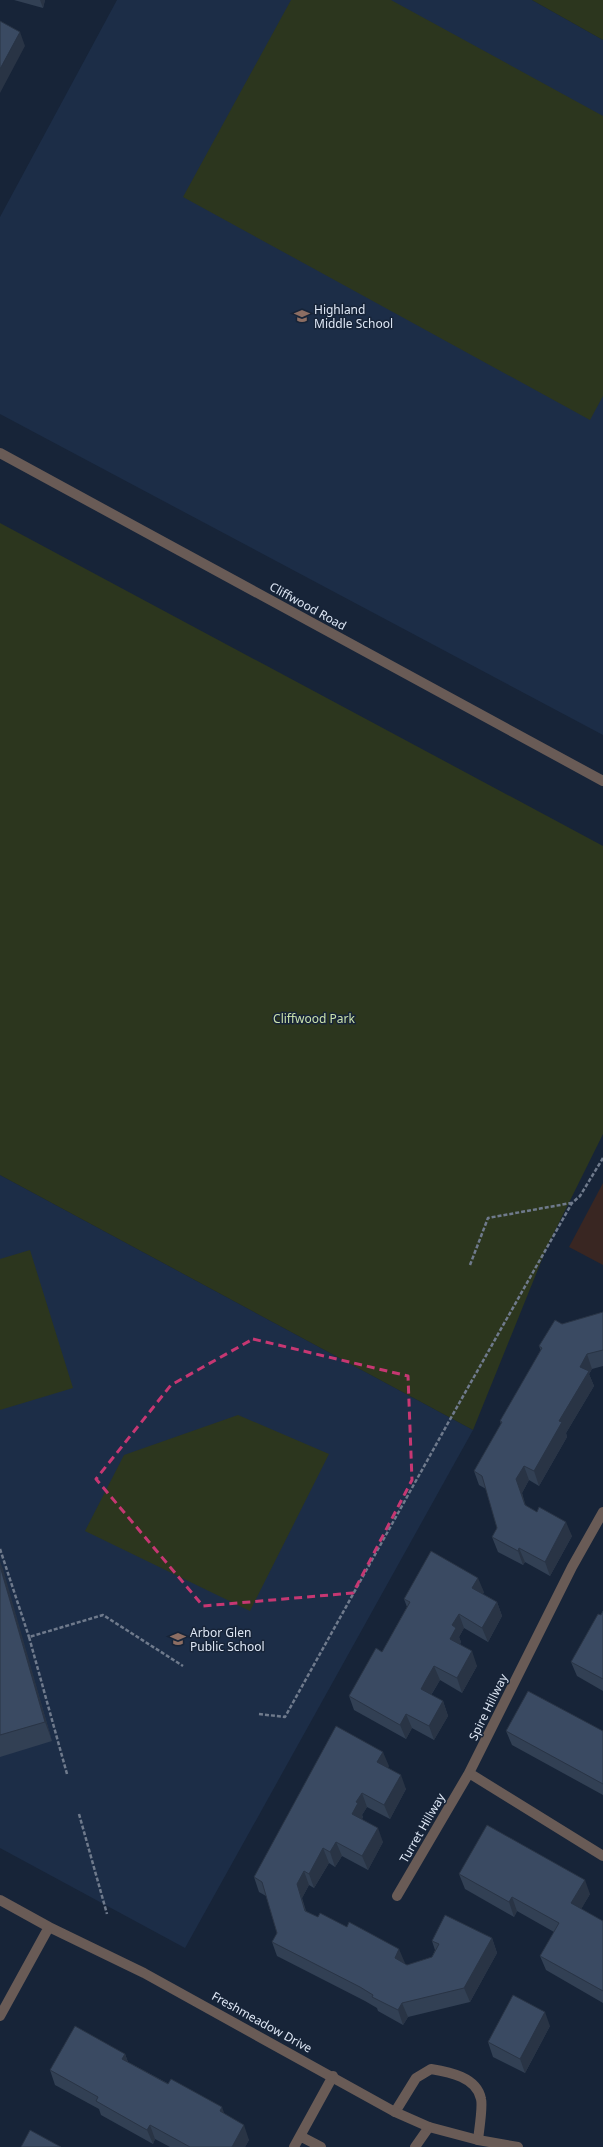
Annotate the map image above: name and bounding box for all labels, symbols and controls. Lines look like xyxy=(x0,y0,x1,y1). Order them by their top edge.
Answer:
place label: Highland Middle School xyxy=(314,301,393,332)
school or university icon: Highland Middle School xyxy=(293,307,311,325)
street label: Cliffwood Road xyxy=(267,578,349,634)
park label: Cliffwood Park xyxy=(273,1010,356,1027)
place label: Arbor Glen Public School xyxy=(190,1624,265,1655)
school or university icon: Arbor Glen Public School xyxy=(169,1630,187,1648)
street label: Spire Hillway xyxy=(465,1670,512,1743)
street label: Turret Hillway xyxy=(395,1789,449,1866)
street label: Freshmeadow Drive xyxy=(209,1987,315,2057)

